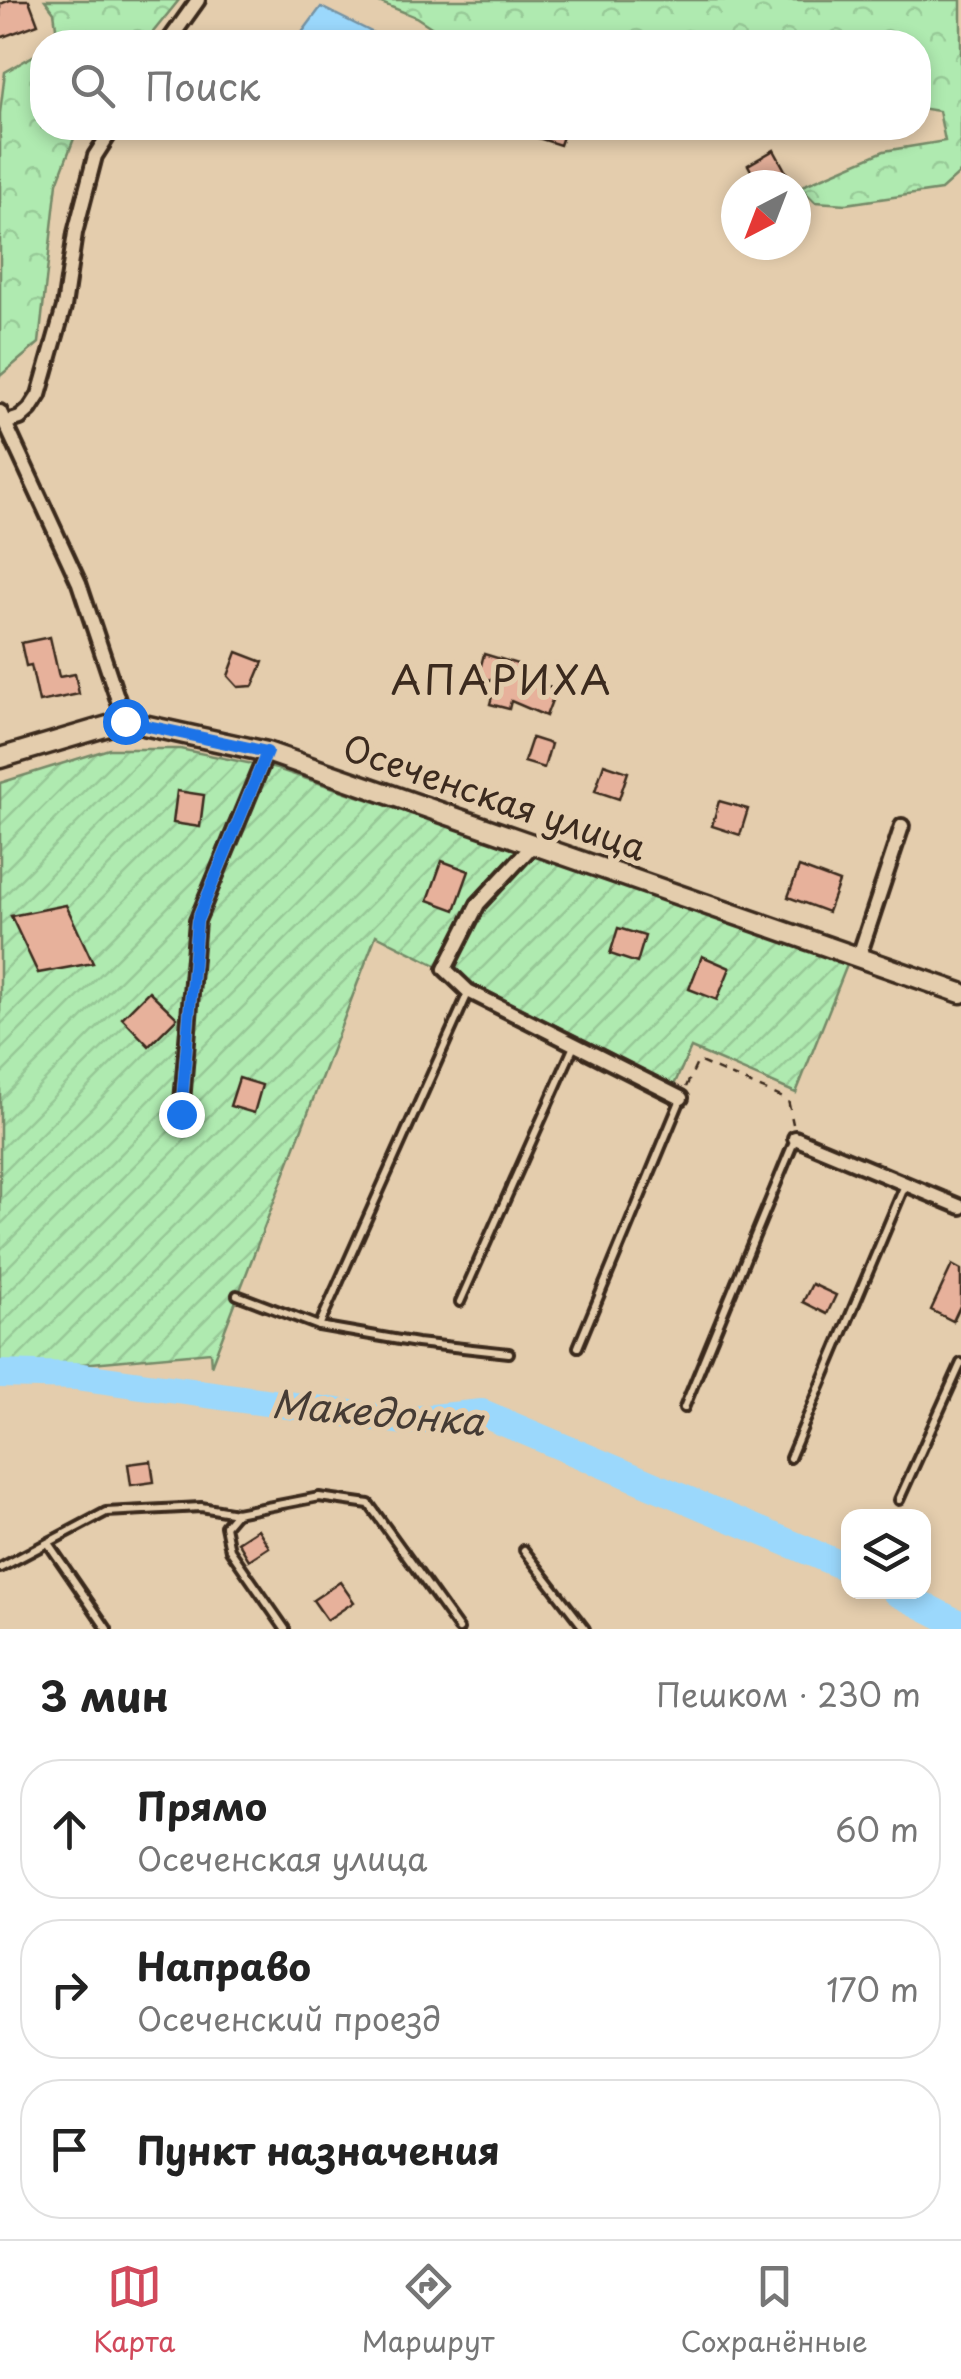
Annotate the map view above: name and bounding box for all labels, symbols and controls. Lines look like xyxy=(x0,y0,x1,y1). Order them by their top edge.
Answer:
search box xyxy=(30,30,931,140)
text: Поиск xyxy=(145,57,260,114)
icon: search xyxy=(65,58,120,113)
north arrow xyxy=(721,170,811,260)
district label: АПАРИХА xyxy=(391,648,613,709)
route start xyxy=(103,699,149,745)
street label: Осеченская улица xyxy=(336,719,654,873)
route end xyxy=(159,1092,205,1138)
water label: Македонка xyxy=(269,1373,488,1449)
map controls xyxy=(841,1509,931,1599)
button: layers xyxy=(841,1509,931,1599)
text: 3 мин xyxy=(40,1663,169,1726)
text: Пешком · 230 m xyxy=(656,1670,921,1718)
text: Прямо xyxy=(137,1777,267,1834)
icon: ahead xyxy=(42,1802,97,1857)
text: 60 m xyxy=(835,1805,919,1853)
text: Осеченская улица xyxy=(137,1834,427,1882)
text: Направо xyxy=(137,1937,311,1994)
icon: right xyxy=(42,1962,97,2017)
text: 170 m xyxy=(826,1965,919,2013)
text: Осеченский проезд xyxy=(137,1994,441,2042)
text: Пункт назначения xyxy=(137,2121,500,2178)
icon: arrive xyxy=(42,2122,97,2177)
tab: Карта xyxy=(93,2259,175,2362)
tab: Маршрут xyxy=(362,2259,494,2362)
tab: Сохранённые xyxy=(681,2259,868,2362)

